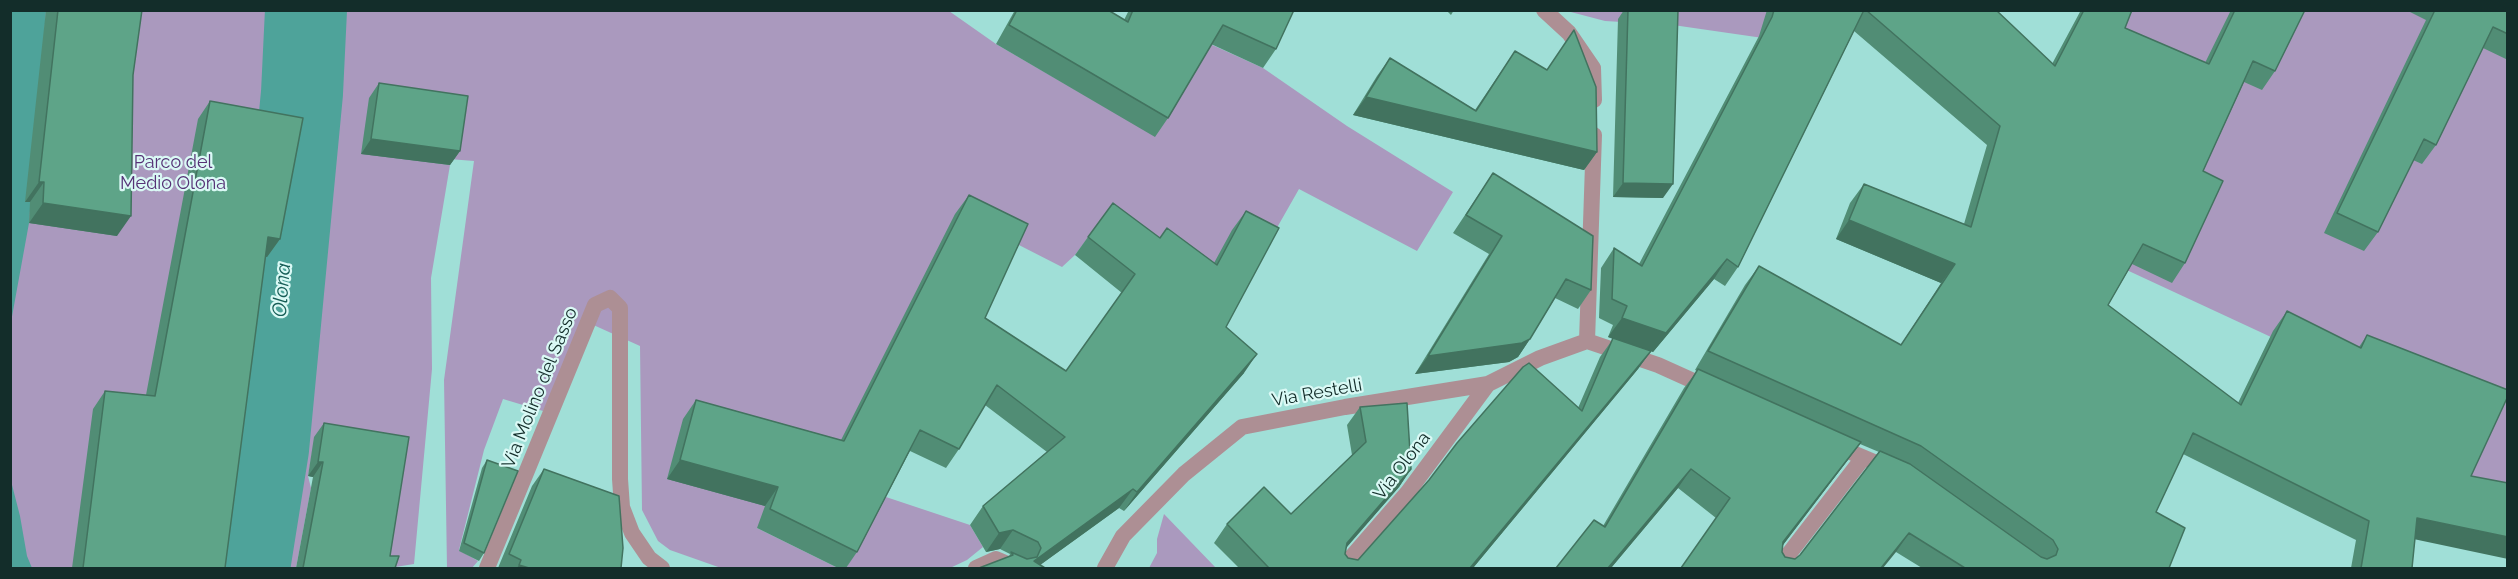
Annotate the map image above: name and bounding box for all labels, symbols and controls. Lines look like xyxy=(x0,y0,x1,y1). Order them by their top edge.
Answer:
park label: Parco del Medio Olona xyxy=(120,152,226,195)
water label: Olona xyxy=(268,262,296,318)
street label: Via Molino del Sasso xyxy=(498,304,582,472)
street label: Via Restelli xyxy=(1270,374,1364,412)
street label: Via Olona xyxy=(1369,428,1435,504)

